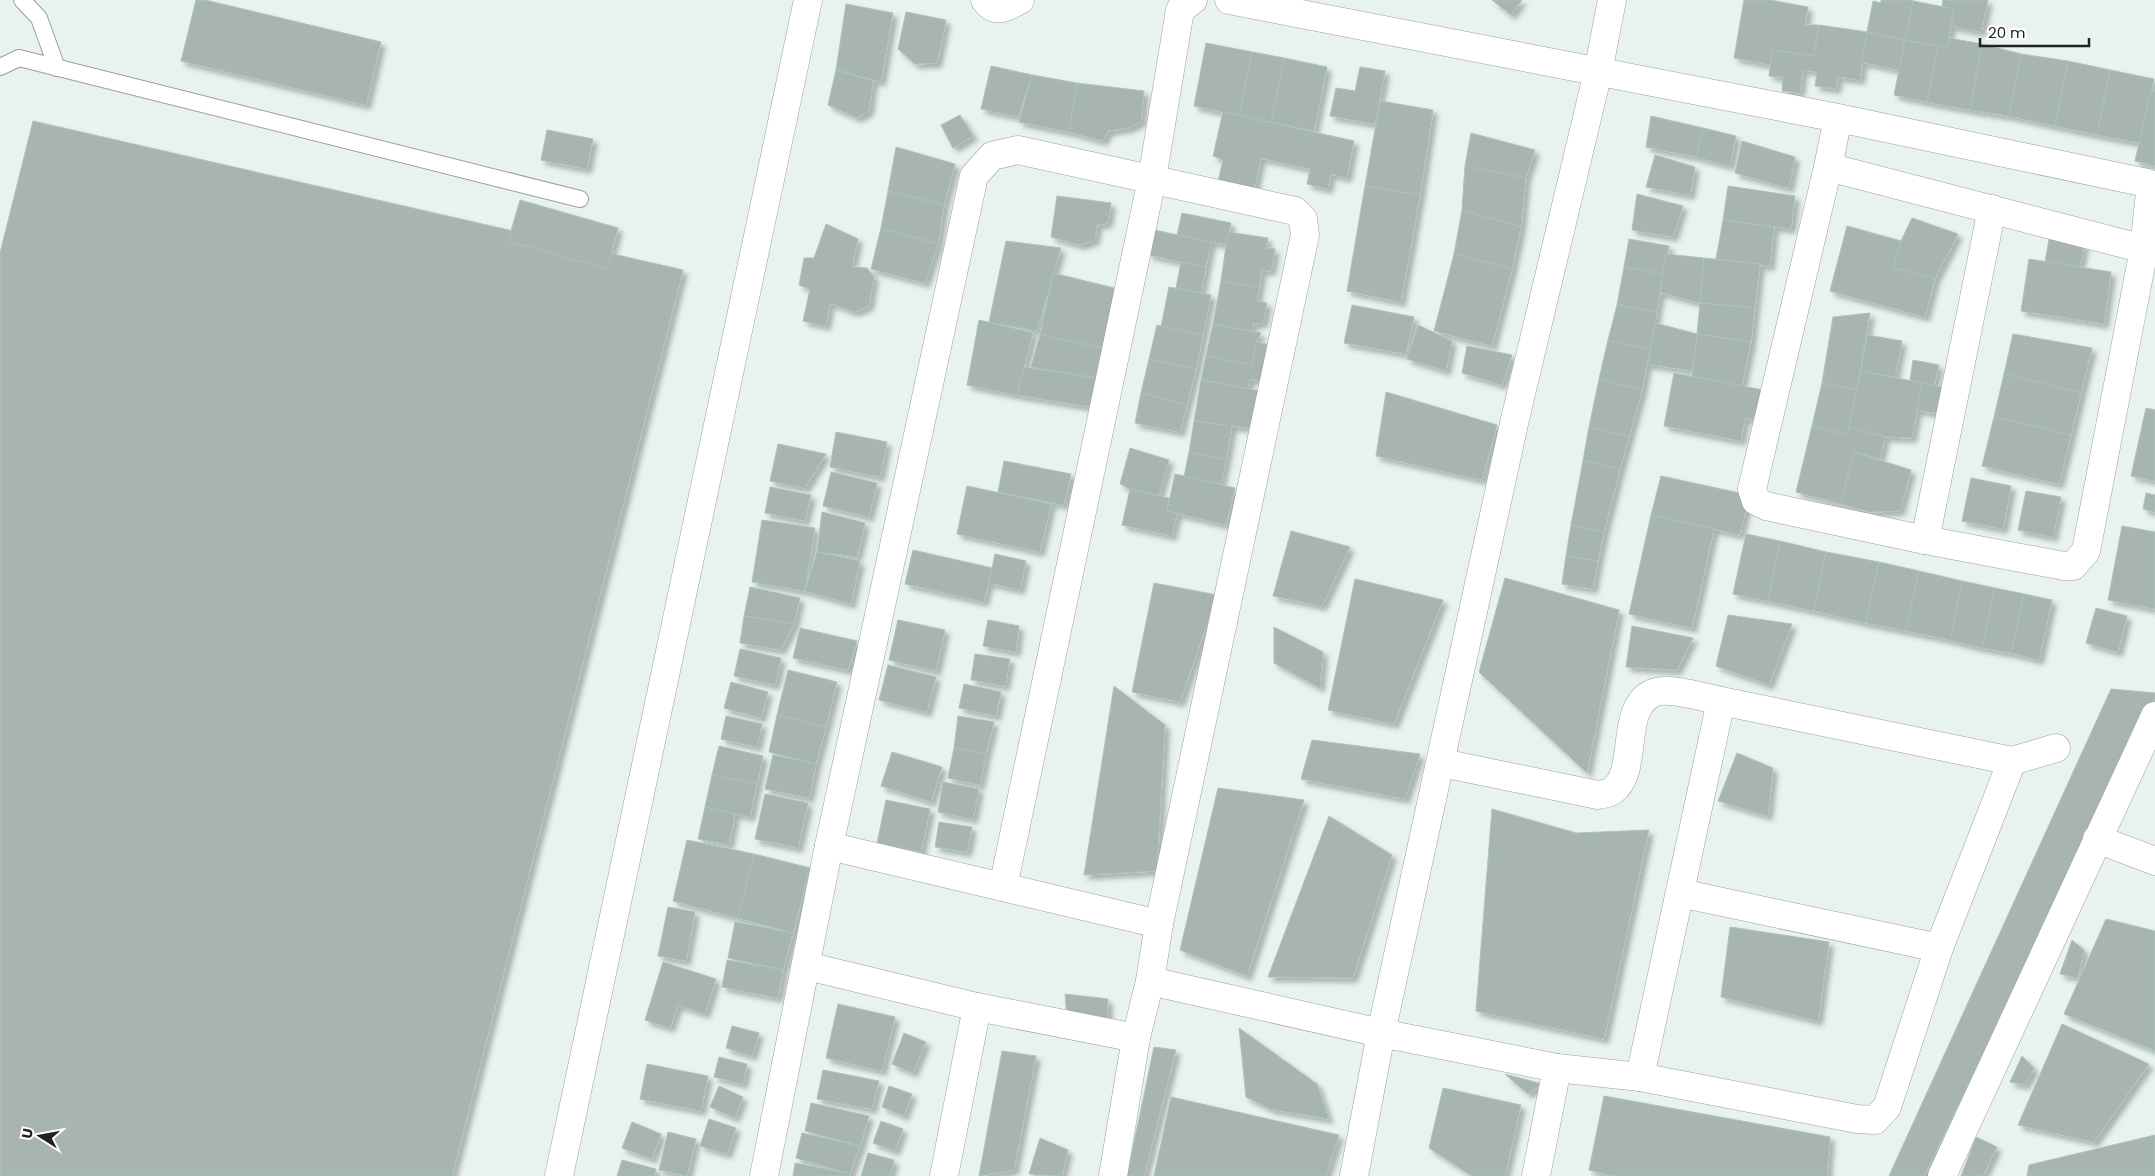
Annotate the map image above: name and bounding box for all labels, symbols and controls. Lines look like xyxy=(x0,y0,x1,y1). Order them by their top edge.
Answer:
scale bar xyxy=(1980,15,2089,47)
text: 20 m xyxy=(1988,22,2026,43)
north arrow xyxy=(15,1111,65,1161)
text: U xyxy=(16,1127,38,1140)

